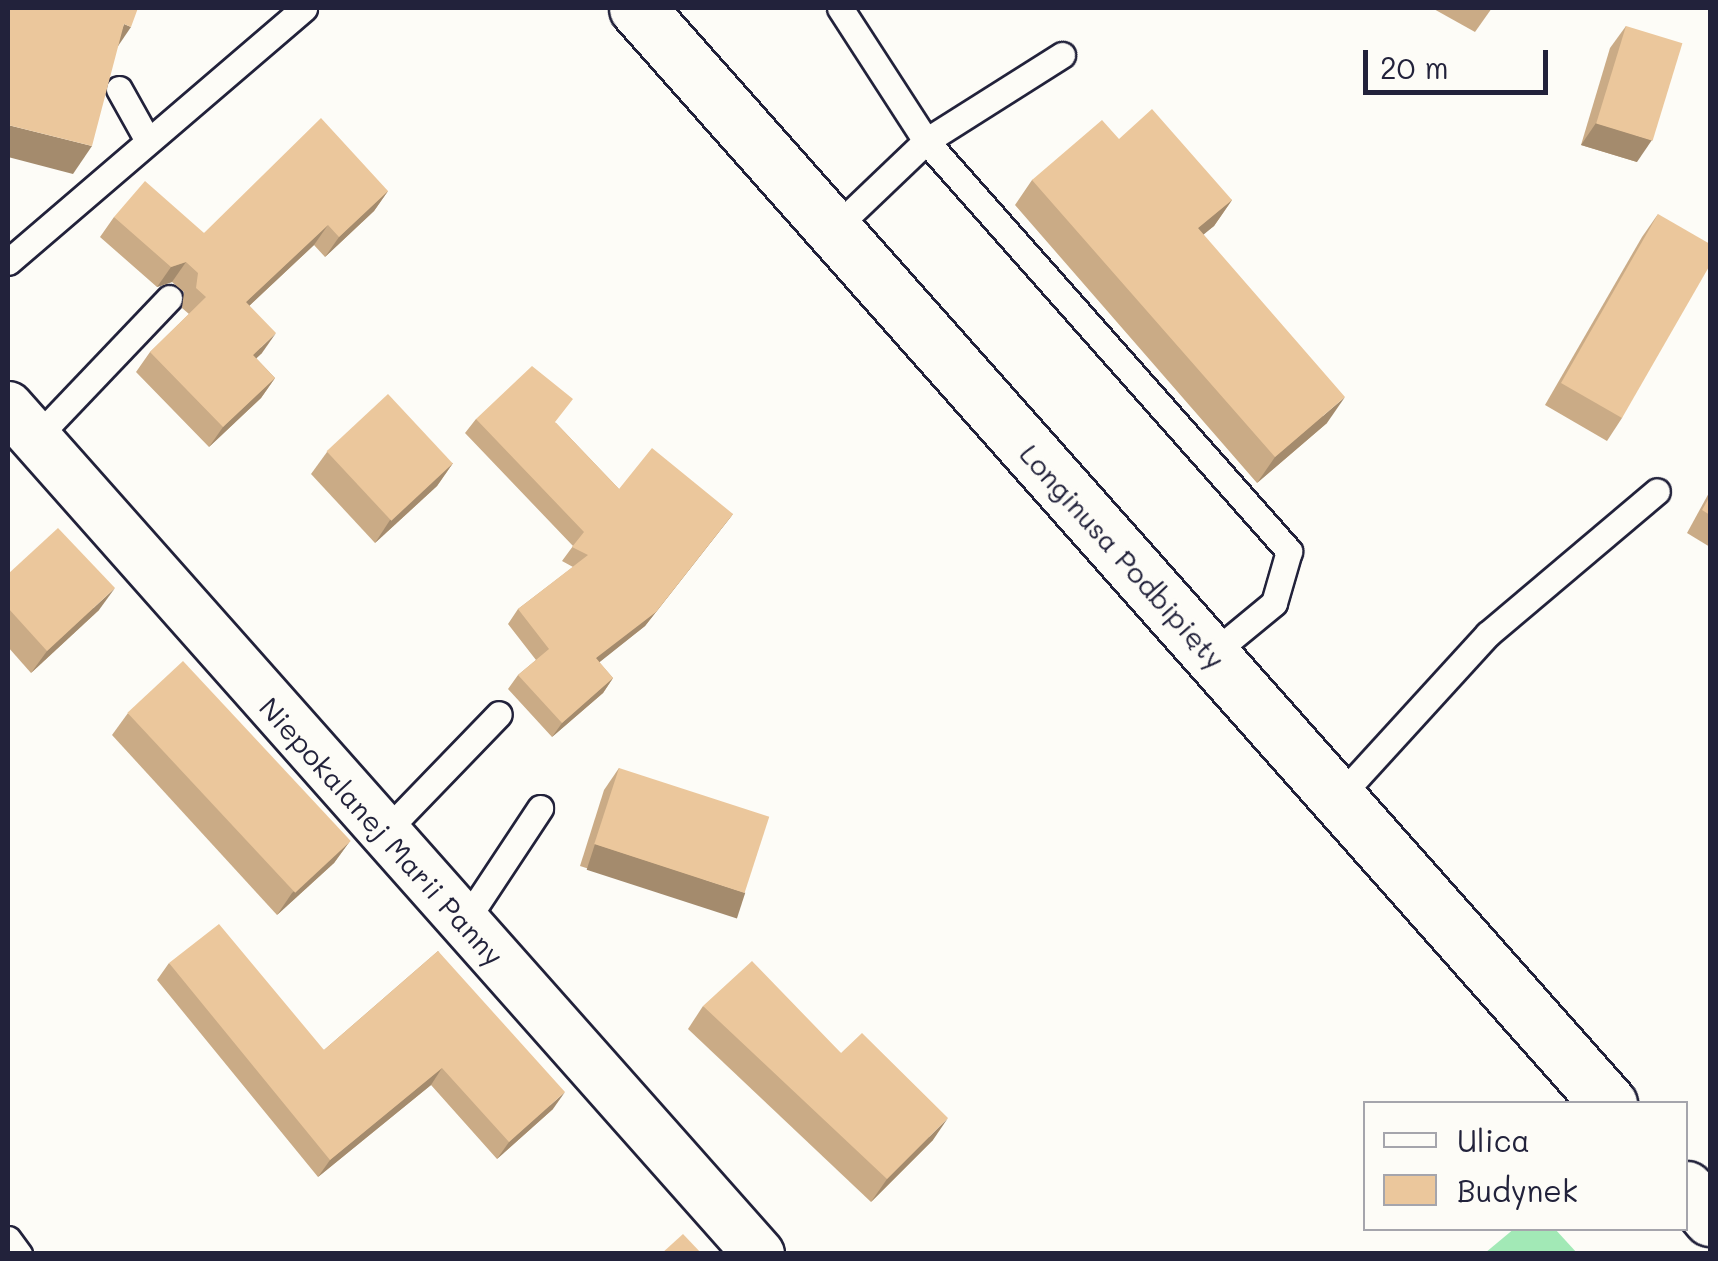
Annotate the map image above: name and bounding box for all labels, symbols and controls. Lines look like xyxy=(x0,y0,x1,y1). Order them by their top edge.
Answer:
scale bar xyxy=(1368,30,1553,92)
text: 20 m xyxy=(1380,47,1449,87)
street label: Longinusa Podbipięty xyxy=(1013,437,1233,675)
street label: Niepokalanej Marii Panny xyxy=(253,690,511,972)
legend xyxy=(1363,1101,1688,1231)
text: Ulica xyxy=(1457,1120,1530,1160)
text: Budynek xyxy=(1457,1170,1578,1210)

